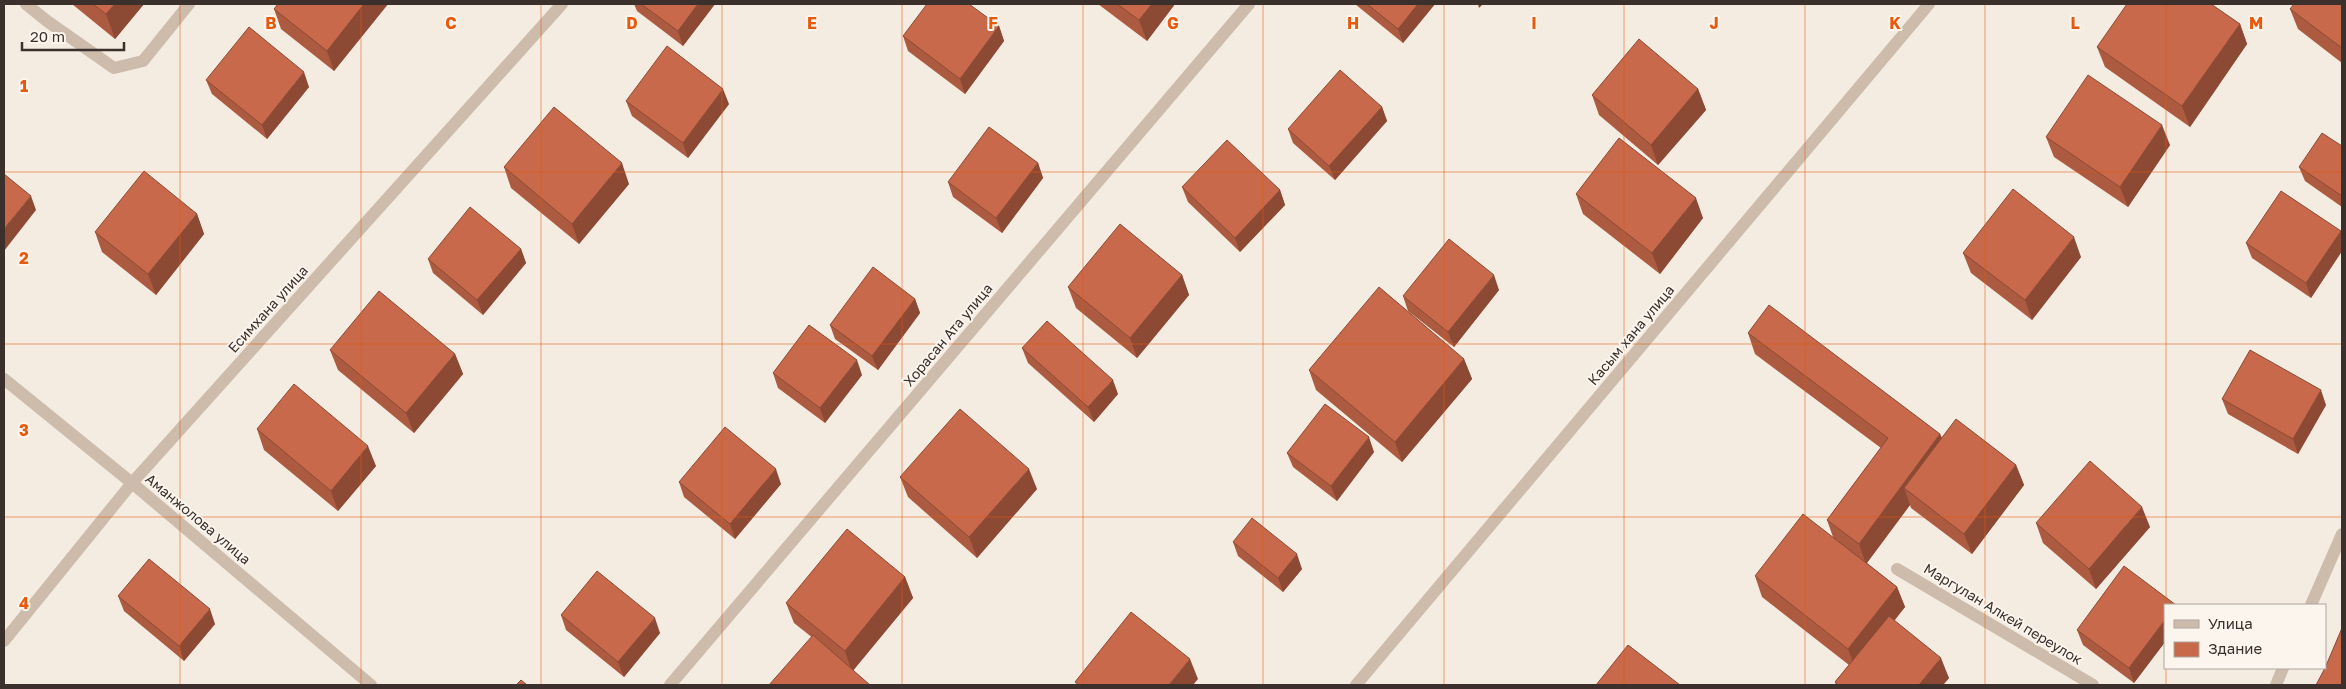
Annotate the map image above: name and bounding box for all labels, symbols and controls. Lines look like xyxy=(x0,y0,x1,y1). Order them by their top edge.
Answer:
text: B xyxy=(265,13,277,33)
text: C xyxy=(445,13,457,33)
text: D xyxy=(626,13,638,33)
text: E xyxy=(807,13,817,33)
text: F xyxy=(988,13,998,33)
text: G xyxy=(1167,13,1179,33)
text: H xyxy=(1347,13,1359,33)
text: I xyxy=(1531,13,1537,33)
text: J xyxy=(1709,13,1719,33)
text: K xyxy=(1889,13,1901,33)
text: L xyxy=(2070,13,2080,33)
text: M xyxy=(2249,13,2263,33)
scale bar xyxy=(22,20,125,52)
text: 20 m xyxy=(30,27,65,45)
text: 1 xyxy=(20,76,28,96)
text: 2 xyxy=(19,248,29,268)
street label: Есимхана улица xyxy=(224,262,311,356)
street label: Хорасан Ата улица xyxy=(900,280,996,390)
street label: Касым хана улица xyxy=(1584,281,1677,388)
text: 3 xyxy=(19,420,29,440)
street label: Аманжолова улица xyxy=(142,470,254,568)
street label: Маргулан Алкей переулок xyxy=(1921,559,2086,668)
text: 4 xyxy=(19,593,29,613)
legend xyxy=(2164,604,2326,669)
text: Улица xyxy=(2208,614,2253,632)
text: Здание xyxy=(2208,639,2262,657)

